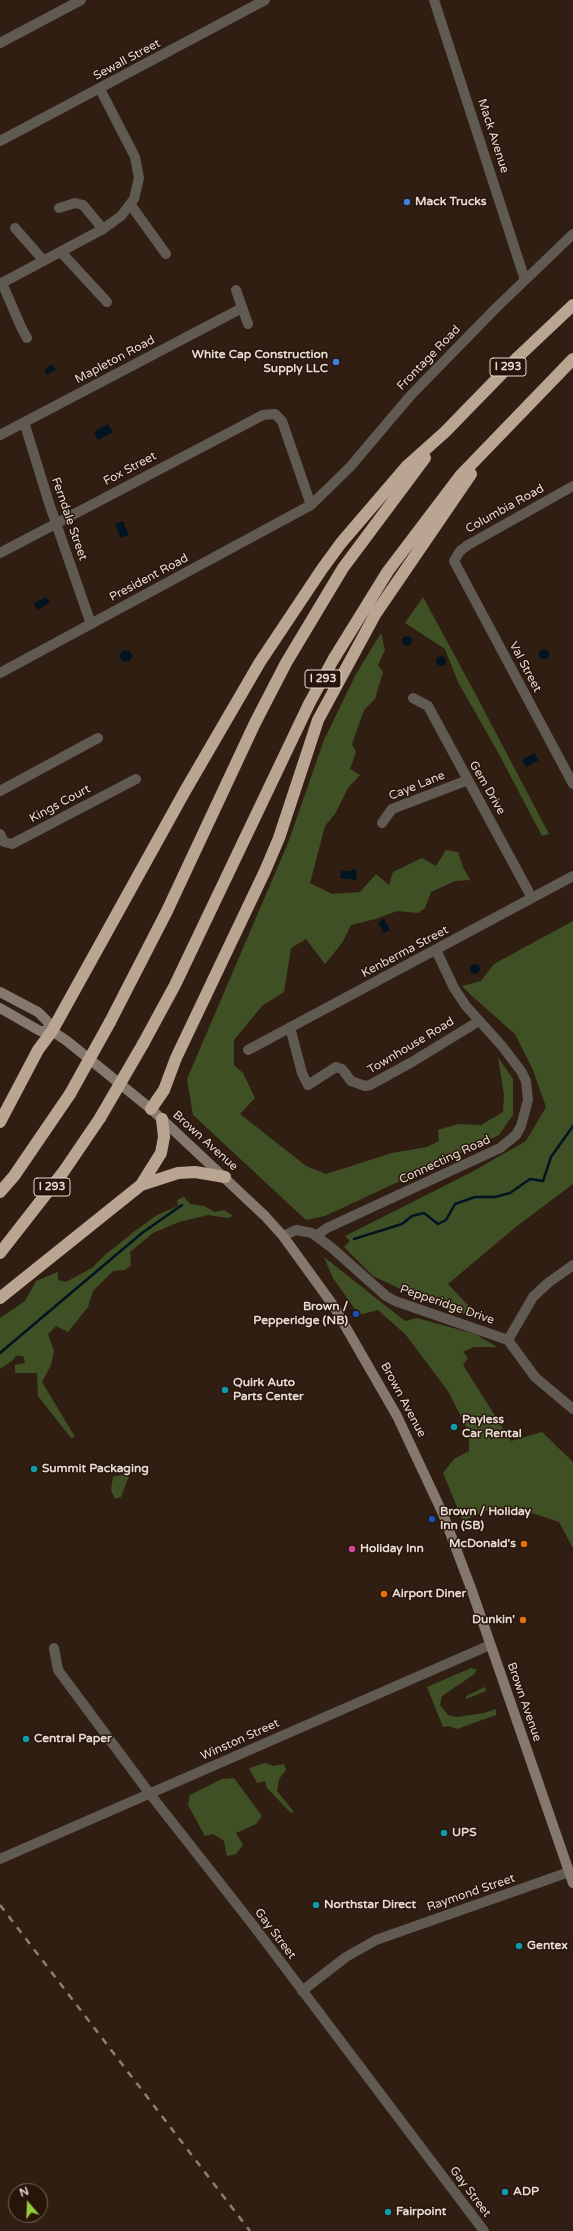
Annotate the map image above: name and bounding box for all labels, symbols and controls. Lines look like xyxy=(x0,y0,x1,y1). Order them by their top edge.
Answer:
street label: Sewall Street xyxy=(91,36,163,84)
street label: Mack Avenue xyxy=(474,97,512,175)
place label: Mack Trucks xyxy=(415,195,487,209)
marker: Mack Trucks xyxy=(402,197,412,207)
street label: Frontage Road xyxy=(394,322,464,394)
street label: Mapleton Road xyxy=(73,333,157,387)
place label: White Cap Construction Supply LLC xyxy=(192,348,328,376)
marker: White Cap Construction Supply LLC xyxy=(331,357,341,367)
road number: I 293 xyxy=(490,358,526,376)
street label: Fox Street xyxy=(101,449,159,489)
street label: Ferndale Street xyxy=(48,476,90,562)
street label: Columbia Road xyxy=(463,482,547,536)
street label: President Road xyxy=(107,551,191,605)
street label: Val Street xyxy=(506,639,544,695)
road number: I 293 xyxy=(305,670,341,688)
street label: Gem Drive xyxy=(466,759,508,817)
street label: Caye Lane xyxy=(387,768,447,804)
street label: Kings Court xyxy=(27,782,93,826)
street label: Kenberma Street xyxy=(359,923,451,981)
street label: Townhouse Road xyxy=(365,1015,457,1077)
street label: Brown Avenue xyxy=(169,1108,241,1174)
street label: Connecting Road xyxy=(397,1133,493,1187)
road number: I 293 xyxy=(34,1178,70,1196)
street label: Pepperidge Drive xyxy=(398,1282,496,1328)
place label: Brown / Pepperidge (NB) xyxy=(253,1300,348,1328)
marker: Brown / Pepperidge (NB) xyxy=(351,1309,361,1319)
street label: Brown Avenue xyxy=(377,1360,429,1440)
place label: Quirk Auto Parts Center xyxy=(233,1376,304,1404)
marker: Quirk Auto Parts Center xyxy=(220,1385,230,1395)
place label: Payless Car Rental xyxy=(462,1413,522,1441)
marker: Payless Car Rental xyxy=(449,1422,459,1432)
place label: Summit Packaging xyxy=(42,1462,149,1476)
marker: Summit Packaging xyxy=(29,1464,39,1474)
place label: Brown / Holiday Inn (SB) xyxy=(440,1505,531,1533)
marker: Brown / Holiday Inn (SB) xyxy=(427,1514,437,1524)
place label: McDonald's xyxy=(449,1537,516,1551)
marker: McDonald's xyxy=(519,1539,529,1549)
place label: Holiday Inn xyxy=(360,1542,424,1556)
marker: Holiday Inn xyxy=(347,1544,357,1554)
place label: Airport Diner xyxy=(392,1587,466,1601)
marker: Airport Diner xyxy=(379,1589,389,1599)
place label: Dunkin' xyxy=(472,1613,515,1627)
marker: Dunkin' xyxy=(518,1615,528,1625)
street label: Brown Avenue xyxy=(504,1661,544,1743)
street label: Winston Street xyxy=(198,1716,282,1764)
place label: Central Paper xyxy=(34,1732,112,1746)
marker: Central Paper xyxy=(21,1734,31,1744)
place label: UPS xyxy=(452,1826,477,1840)
marker: UPS xyxy=(439,1828,449,1838)
street label: Raymond Street xyxy=(425,1871,517,1915)
place label: Northstar Direct xyxy=(324,1898,416,1912)
marker: Northstar Direct xyxy=(311,1900,321,1910)
street label: Gay Street xyxy=(251,1906,299,1962)
place label: Gentex xyxy=(527,1939,568,1953)
marker: Gentex xyxy=(514,1941,524,1951)
street label: Gay Street xyxy=(446,2164,494,2220)
north arrow xyxy=(8,2183,48,2223)
text: N xyxy=(18,2185,31,2200)
place label: ADP xyxy=(513,2185,539,2199)
marker: ADP xyxy=(500,2187,510,2197)
place label: Fairpoint xyxy=(396,2205,446,2219)
marker: Fairpoint xyxy=(383,2207,393,2217)

